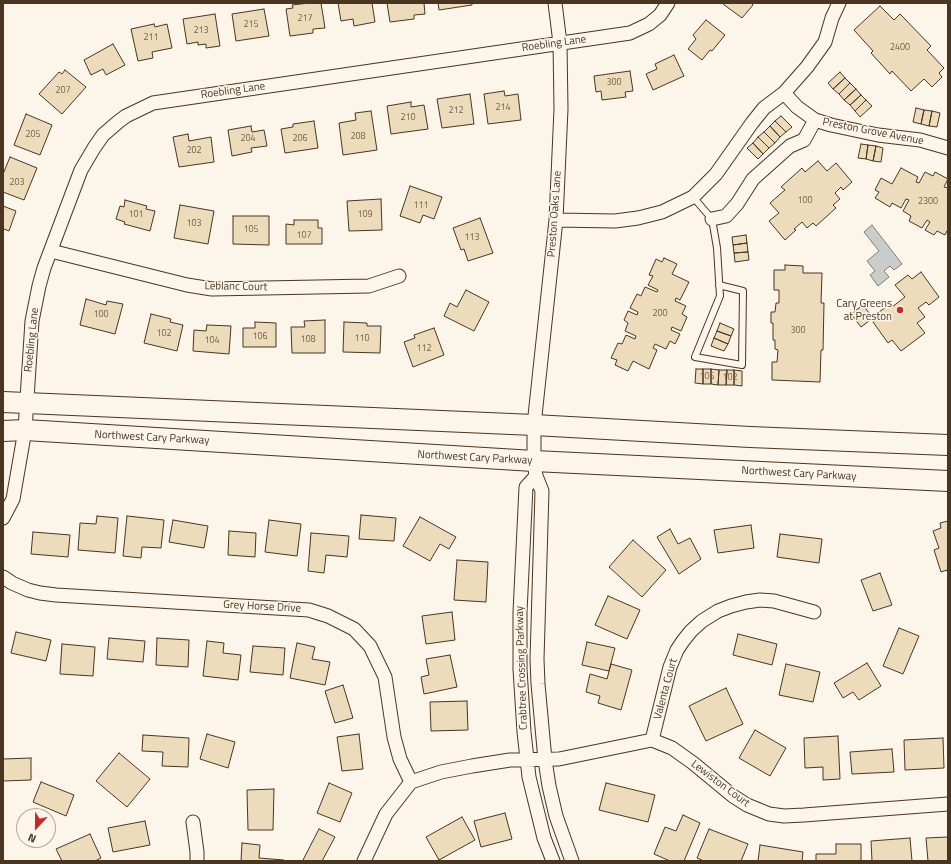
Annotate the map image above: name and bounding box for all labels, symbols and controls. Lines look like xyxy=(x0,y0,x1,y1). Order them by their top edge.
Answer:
house number: 217 xyxy=(297,14,313,24)
house number: 215 xyxy=(243,20,259,30)
house number: 213 xyxy=(193,26,209,36)
house number: 211 xyxy=(143,33,159,43)
street label: Roebling Lane xyxy=(521,33,587,55)
house number: 2400 xyxy=(890,43,910,53)
house number: 300 xyxy=(606,78,622,88)
street label: Roebling Lane xyxy=(200,80,266,102)
house number: 207 xyxy=(55,86,71,96)
house number: 214 xyxy=(495,103,511,113)
house number: 212 xyxy=(448,106,464,116)
house number: 210 xyxy=(400,113,416,123)
street label: Preston Grove Avenue xyxy=(821,116,925,148)
house number: 205 xyxy=(25,130,41,140)
house number: 208 xyxy=(350,132,366,142)
house number: 204 xyxy=(240,134,256,144)
house number: 206 xyxy=(292,134,308,144)
house number: 202 xyxy=(186,146,202,156)
street label: Preston Oaks Lane xyxy=(545,170,565,258)
house number: 203 xyxy=(9,178,25,188)
house number: 100 xyxy=(797,196,813,206)
house number: 2300 xyxy=(918,197,938,207)
house number: 111 xyxy=(413,201,429,211)
house number: 101 xyxy=(128,210,144,220)
house number: 109 xyxy=(357,210,373,220)
house number: 103 xyxy=(186,219,202,229)
house number: 105 xyxy=(243,225,259,235)
house number: 107 xyxy=(296,231,312,241)
house number: 113 xyxy=(464,233,480,243)
street label: Leblanc Court xyxy=(204,280,268,294)
place label: Cary Greens at Preston xyxy=(836,297,892,323)
marker: Cary Greens at Preston xyxy=(895,305,905,315)
street label: Roebling Lane xyxy=(22,307,42,373)
house number: 200 xyxy=(652,309,668,319)
house number: 100 xyxy=(93,310,109,320)
house number: 300 xyxy=(790,326,806,336)
house number: 102 xyxy=(156,329,172,339)
house number: 106 xyxy=(252,332,268,342)
house number: 110 xyxy=(354,334,370,344)
house number: 108 xyxy=(300,335,316,345)
house number: 104 xyxy=(204,336,220,346)
house number: 112 xyxy=(416,344,432,354)
house number: 105 xyxy=(699,372,715,382)
house number: 102 xyxy=(722,373,738,383)
street label: Northwest Cary Parkway xyxy=(94,428,210,448)
street label: Northwest Cary Parkway xyxy=(417,448,533,468)
street label: Northwest Cary Parkway xyxy=(741,464,857,484)
street label: Grey Horse Drive xyxy=(223,598,301,616)
street label: Crabtree Crossing Parkway xyxy=(513,606,531,730)
street label: Valenta Court xyxy=(652,657,680,721)
street label: Lewiston Court xyxy=(688,758,752,810)
north arrow xyxy=(16,808,56,848)
text: N xyxy=(25,829,38,847)

